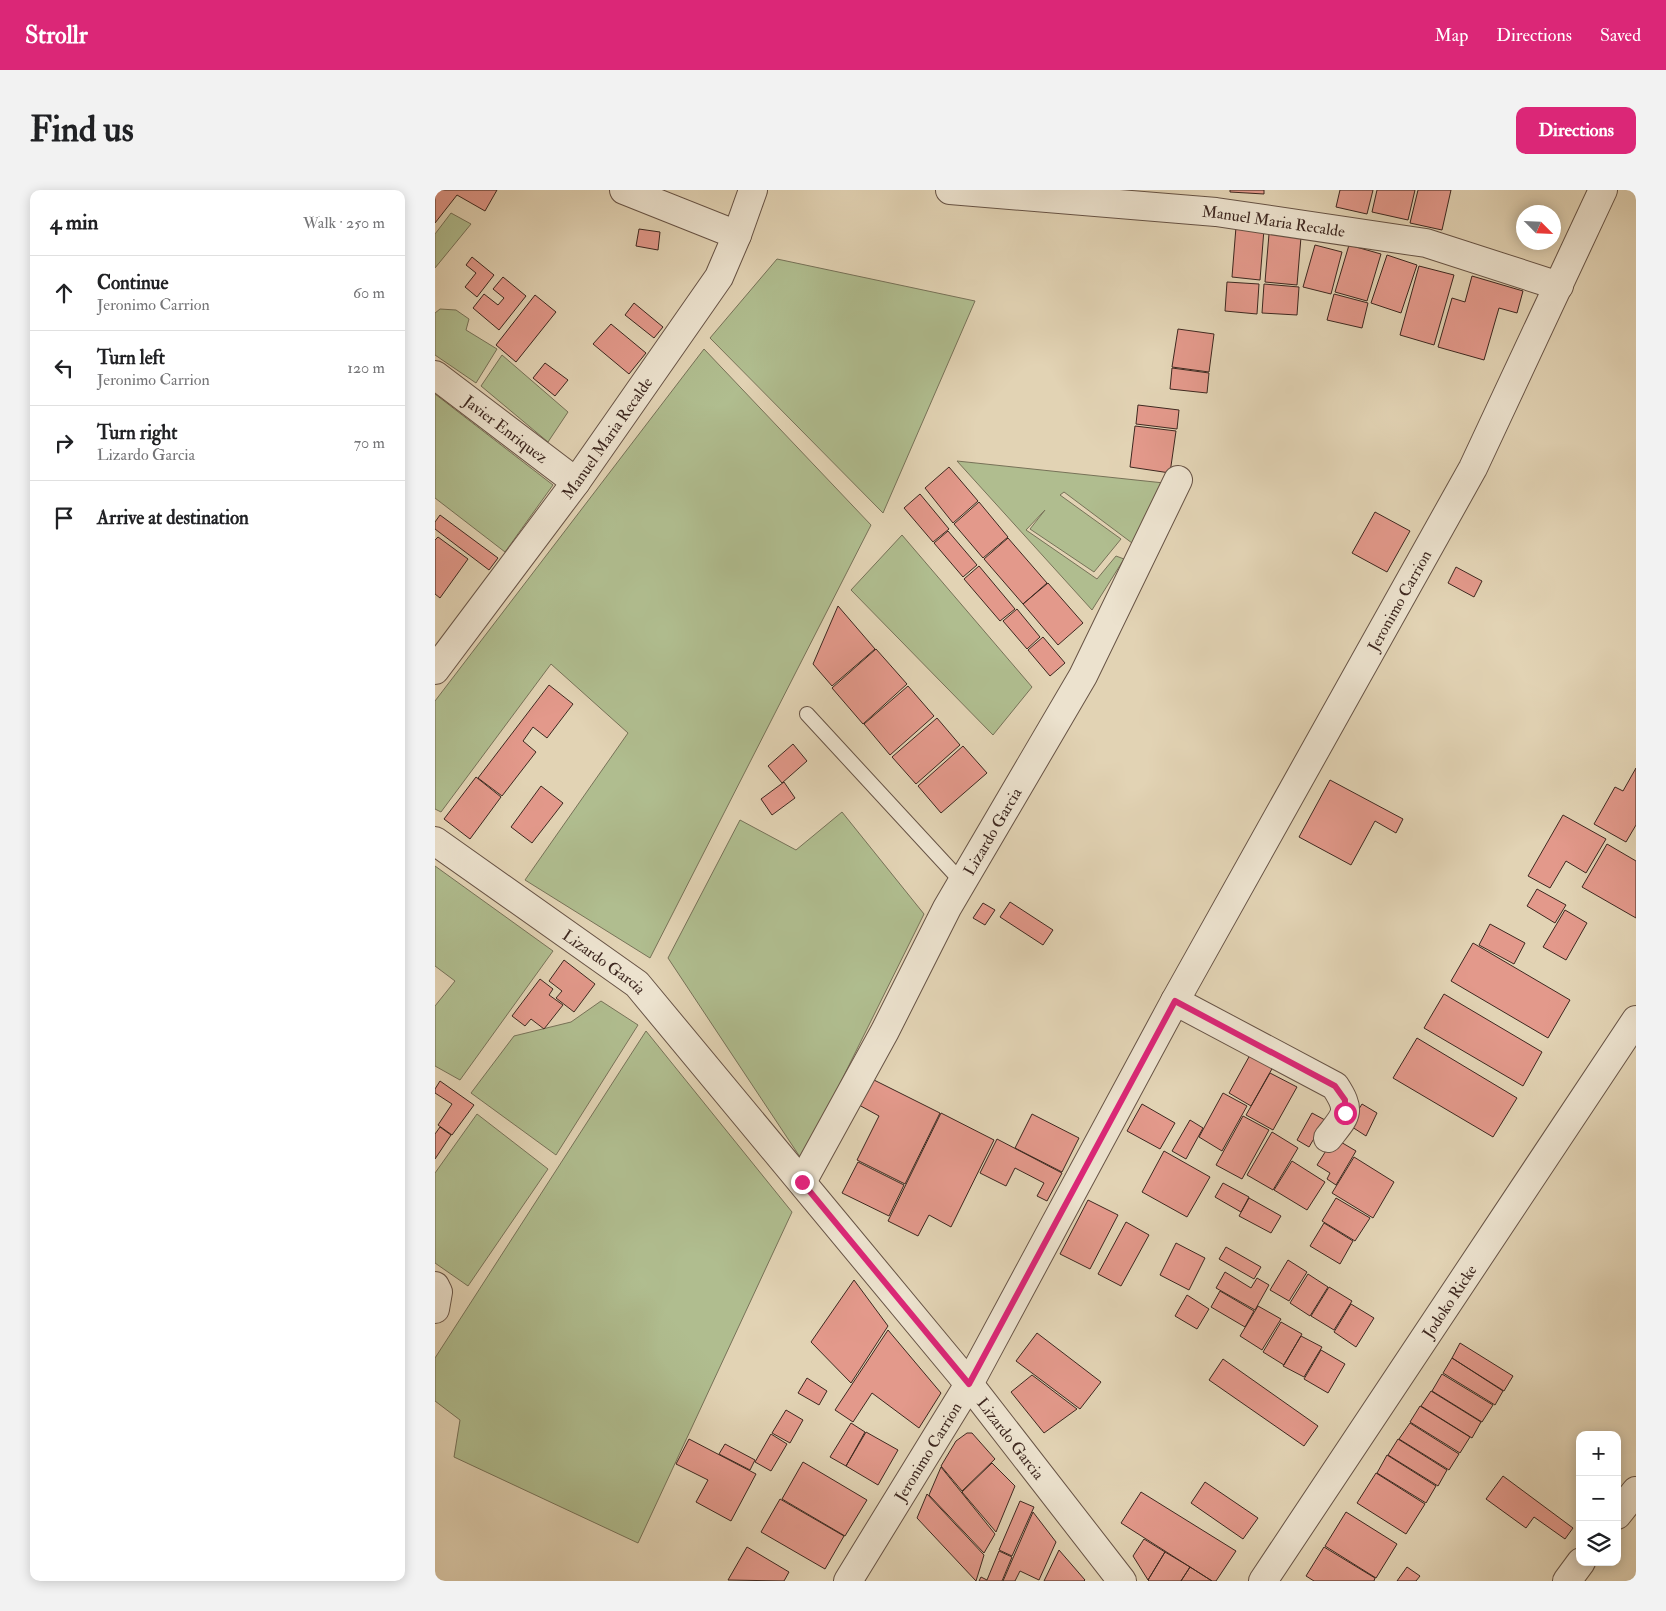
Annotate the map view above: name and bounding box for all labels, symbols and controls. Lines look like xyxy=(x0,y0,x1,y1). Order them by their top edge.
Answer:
text: Strollr xyxy=(25,20,88,51)
text: Map xyxy=(1435,24,1468,47)
text: Directions xyxy=(1496,24,1572,47)
text: Saved xyxy=(1600,24,1641,47)
button: Directions xyxy=(1516,107,1636,154)
text: Find us xyxy=(30,108,134,152)
street label: Manuel Maria Recalde xyxy=(1201,202,1347,242)
north arrow xyxy=(1516,205,1561,250)
text: 4 min xyxy=(50,209,98,236)
text: Walk · 250 m xyxy=(303,213,385,233)
text: Continue xyxy=(97,271,168,295)
icon: ahead xyxy=(50,279,78,307)
text: 60 m xyxy=(353,283,385,303)
text: Jeronimo Carrion xyxy=(97,295,210,315)
text: Turn left xyxy=(97,346,165,370)
icon: left xyxy=(50,354,78,382)
text: 120 m xyxy=(347,358,385,378)
text: Jeronimo Carrion xyxy=(97,370,210,390)
street label: Manuel Maria Recalde xyxy=(558,373,657,503)
street label: Javier Enriquez xyxy=(458,391,552,468)
text: Turn right xyxy=(97,421,177,445)
icon: right xyxy=(50,429,78,457)
text: 70 m xyxy=(354,433,385,453)
text: Lizardo Garcia xyxy=(97,445,195,465)
icon: arrive xyxy=(50,504,78,532)
text: Arrive at destination xyxy=(97,506,249,530)
street label: Jeronimo Carrion xyxy=(1363,547,1436,656)
street label: Lizardo Garcia xyxy=(959,784,1027,879)
street label: Lizardo Garcia xyxy=(558,925,650,999)
route start xyxy=(1334,1102,1357,1125)
route end xyxy=(791,1171,814,1194)
street label: Jodoko Ricke xyxy=(1418,1261,1482,1344)
street label: Lizardo Garcia xyxy=(972,1394,1049,1484)
street label: Jeronimo Carrion xyxy=(890,1399,966,1507)
map controls xyxy=(1576,1431,1621,1566)
button: + xyxy=(1576,1431,1621,1476)
button: − xyxy=(1576,1476,1621,1521)
button: layers xyxy=(1576,1521,1621,1566)

